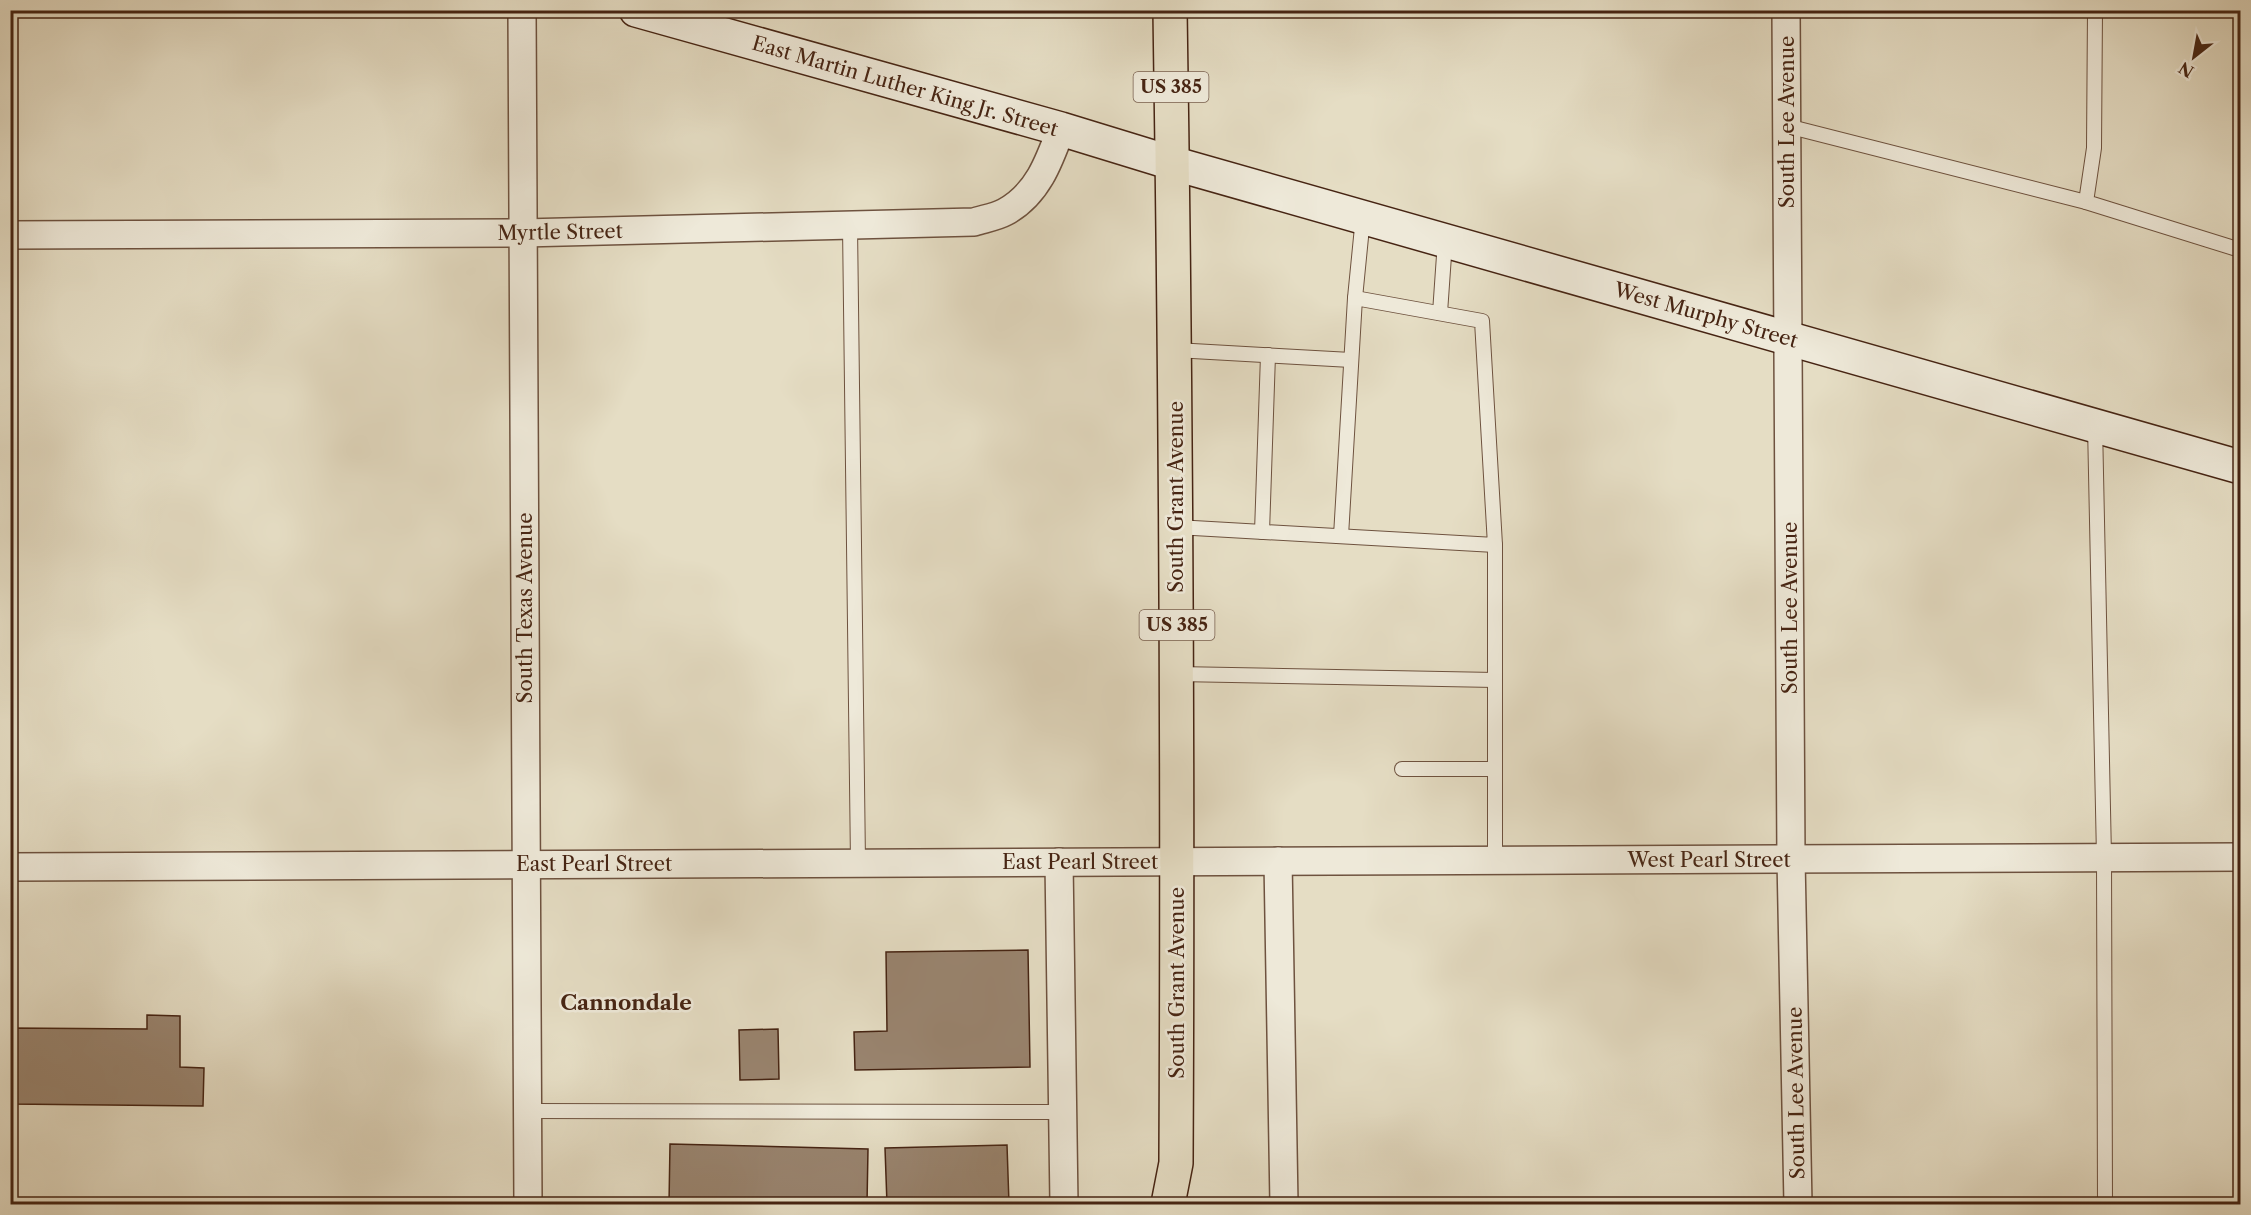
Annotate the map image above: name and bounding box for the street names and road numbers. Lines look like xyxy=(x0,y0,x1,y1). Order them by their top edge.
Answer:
street label: East Martin Luther King Jr. Street xyxy=(749,31,1061,141)
street label: South Lee Avenue xyxy=(1775,36,1799,208)
road number: US 385 xyxy=(1134,72,1208,102)
street label: Myrtle Street xyxy=(497,219,623,245)
street label: West Murphy Street xyxy=(1610,277,1801,353)
street label: South Grant Avenue xyxy=(1164,401,1188,593)
street label: South Texas Avenue xyxy=(513,513,537,703)
street label: South Lee Avenue xyxy=(1778,522,1802,694)
road number: US 385 xyxy=(1140,610,1214,640)
street label: West Pearl Street xyxy=(1626,848,1791,872)
street label: East Pearl Street xyxy=(1002,850,1158,874)
street label: East Pearl Street xyxy=(516,852,672,876)
street label: South Grant Avenue xyxy=(1165,887,1189,1079)
street label: South Lee Avenue xyxy=(1782,1007,1810,1179)

